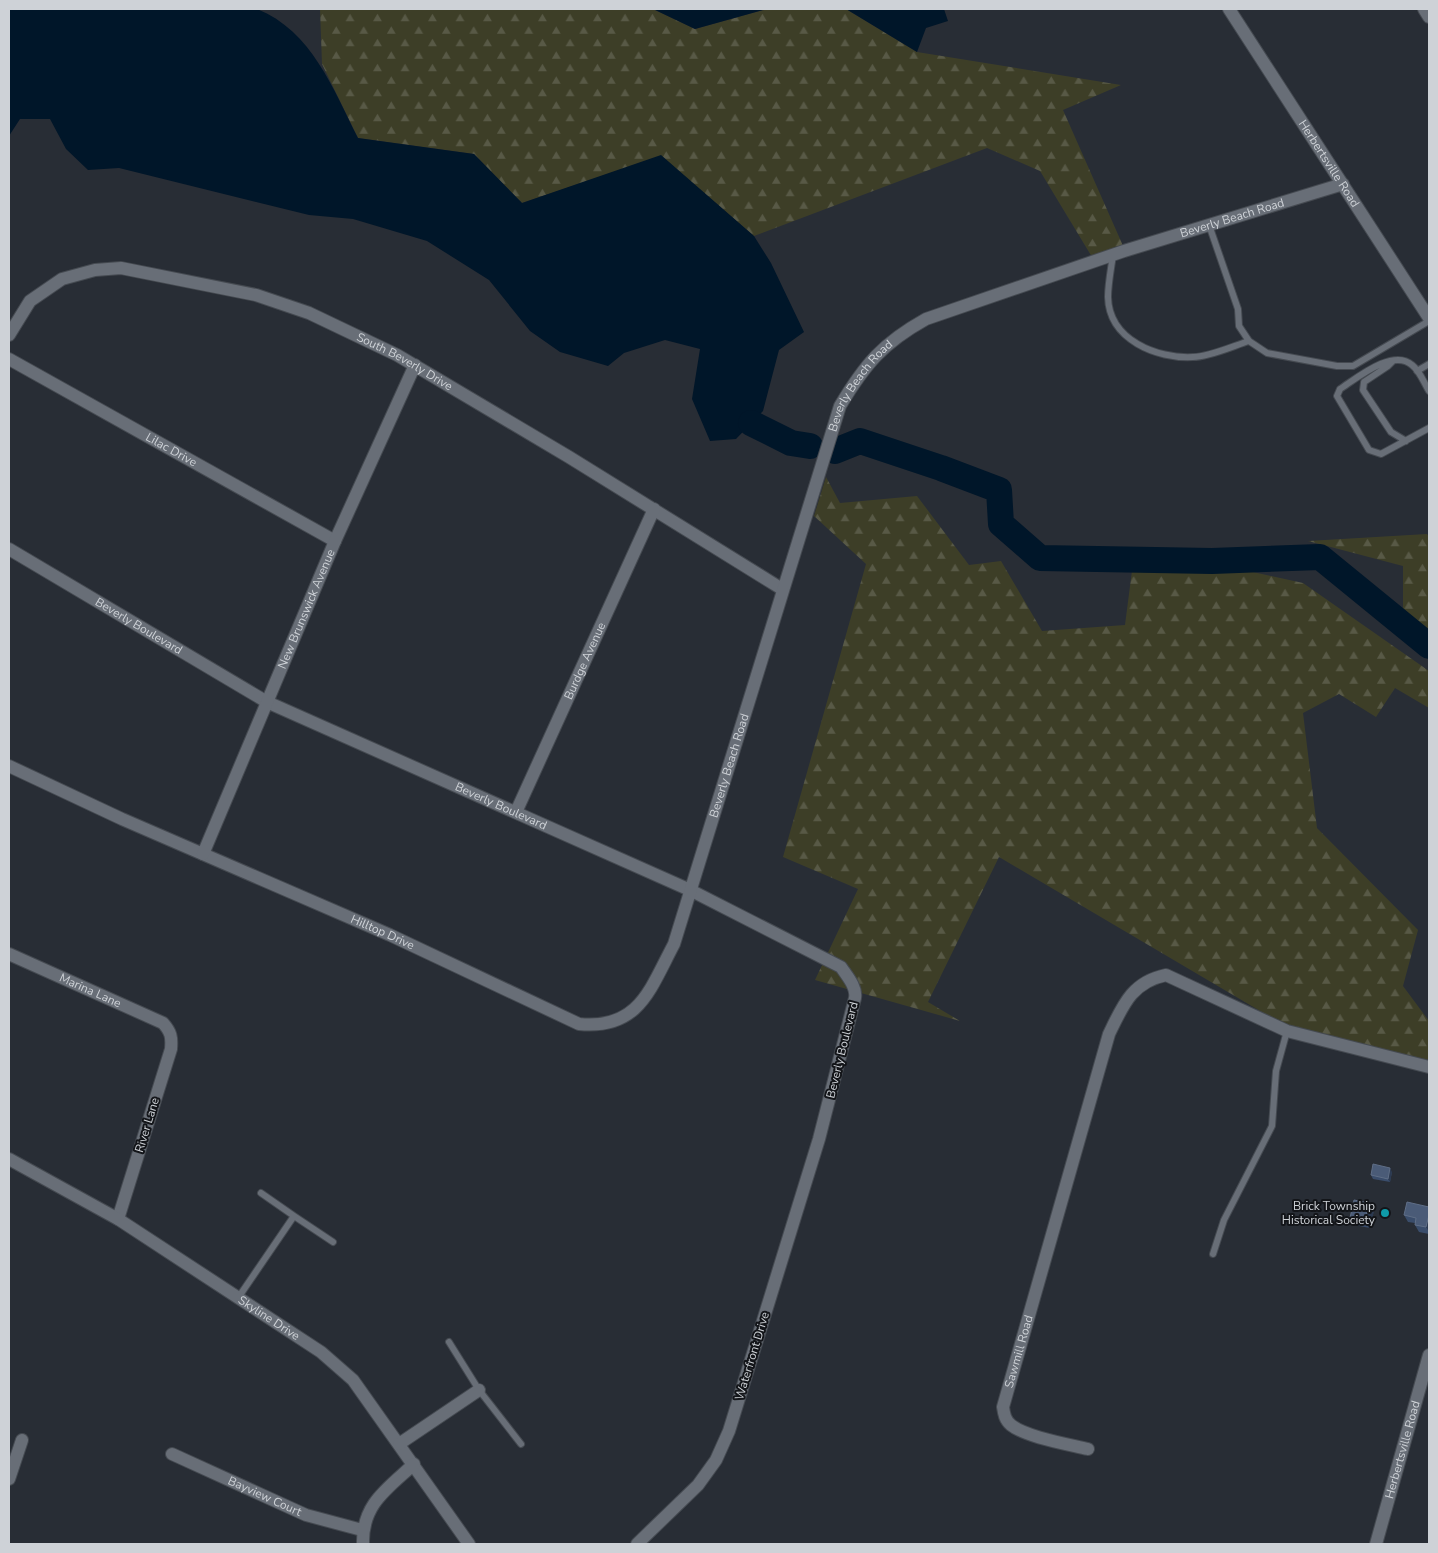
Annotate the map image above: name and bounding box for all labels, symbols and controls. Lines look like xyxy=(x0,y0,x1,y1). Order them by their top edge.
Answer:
street label: Herbertsville Road xyxy=(1295,117,1363,210)
street label: Beverly Beach Road xyxy=(1178,194,1286,241)
street label: South Beverly Drive xyxy=(354,329,456,394)
street label: Beverly Beach Road xyxy=(825,336,896,434)
street label: Lilac Drive xyxy=(143,429,200,470)
street label: New Brunswick Avenue xyxy=(274,547,339,671)
street label: Beverly Boulevard xyxy=(92,594,186,658)
street label: Burdge Avenue xyxy=(560,620,609,702)
street label: Beverly Beach Road xyxy=(705,712,753,820)
street label: Beverly Boulevard xyxy=(453,779,549,833)
street label: Hilltop Drive xyxy=(348,911,417,953)
street label: Marina Lane xyxy=(57,970,124,1011)
street label: Beverly Boulevard xyxy=(822,1000,862,1100)
street label: River Lane xyxy=(131,1096,163,1154)
place label: Brick Township Historical Society xyxy=(1282,1198,1376,1228)
marker: Brick Township Historical Society xyxy=(1379,1207,1391,1219)
street label: Skyline Drive xyxy=(235,1292,303,1344)
street label: Waterfront Drive xyxy=(731,1310,773,1402)
street label: Sawmill Road xyxy=(1001,1313,1037,1390)
street label: Herbertsville Road xyxy=(1381,1399,1424,1501)
street label: Bayview Court xyxy=(225,1473,305,1520)

